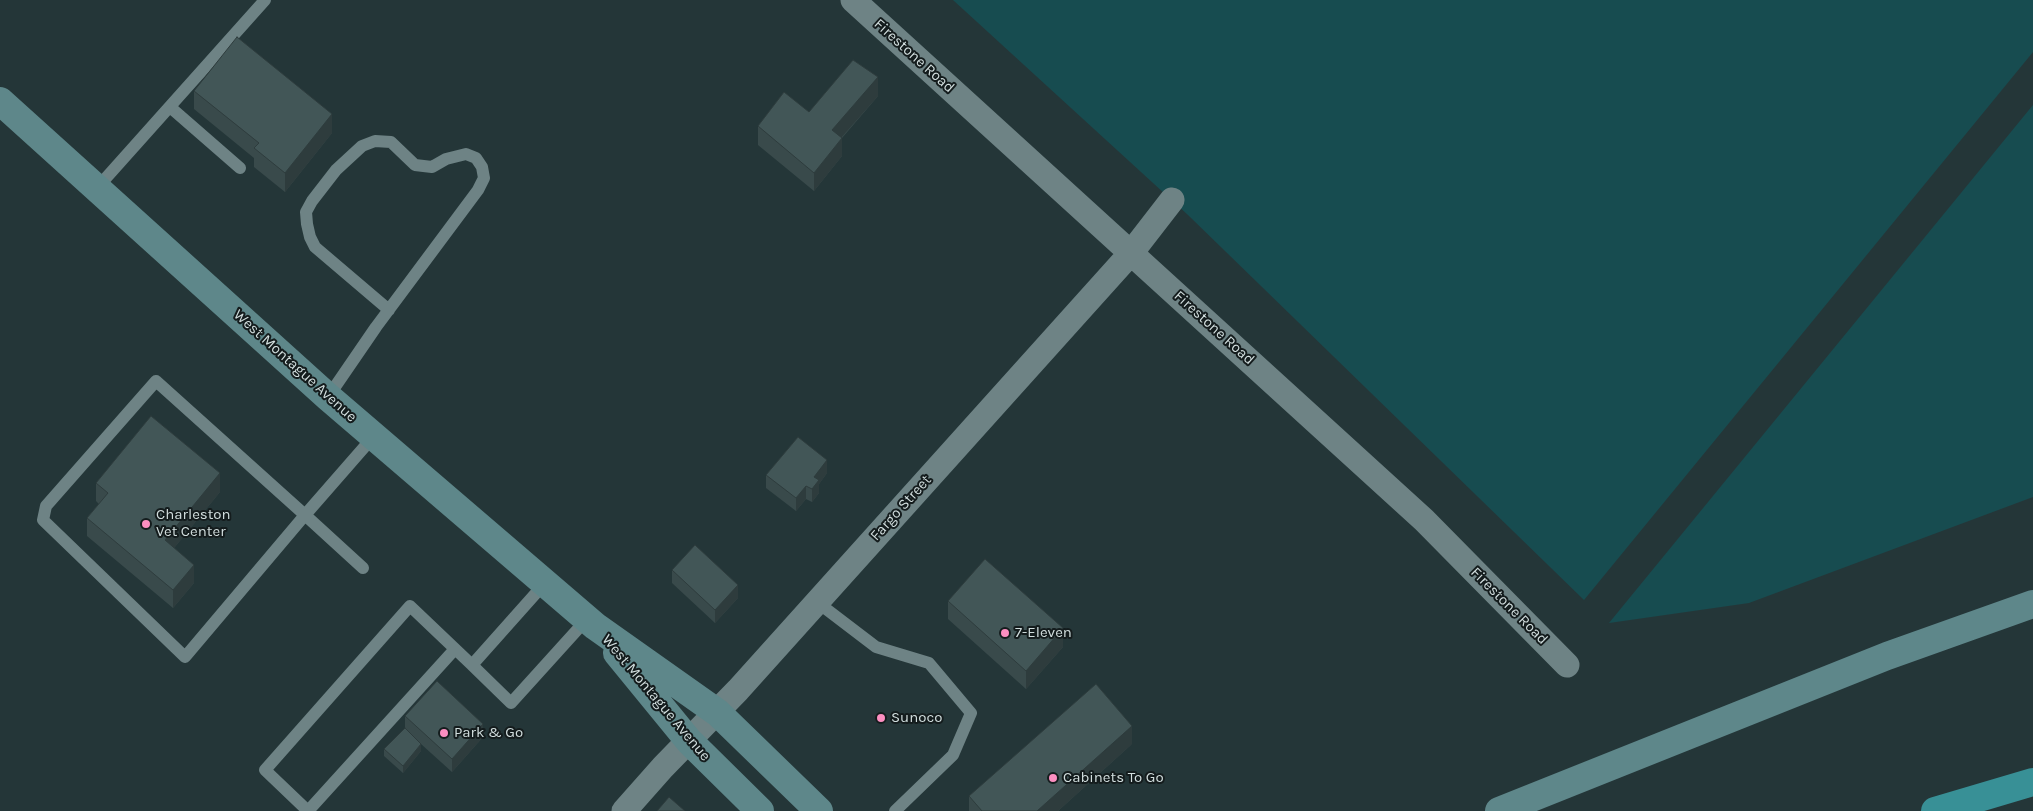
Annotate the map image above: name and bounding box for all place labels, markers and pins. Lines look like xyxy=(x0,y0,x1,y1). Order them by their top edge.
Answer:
place label: Charleston Vet Center xyxy=(156,506,231,541)
marker: Charleston Vet Center xyxy=(140,518,152,530)
place label: 7-Eleven xyxy=(1015,624,1072,642)
marker: 7-Eleven xyxy=(999,627,1011,639)
place label: Sunoco xyxy=(891,709,942,727)
marker: Sunoco xyxy=(875,712,887,724)
place label: Park & Go xyxy=(454,724,523,742)
marker: Park & Go xyxy=(438,727,450,739)
place label: Cabinets To Go xyxy=(1063,769,1164,787)
marker: Cabinets To Go xyxy=(1047,772,1059,784)

